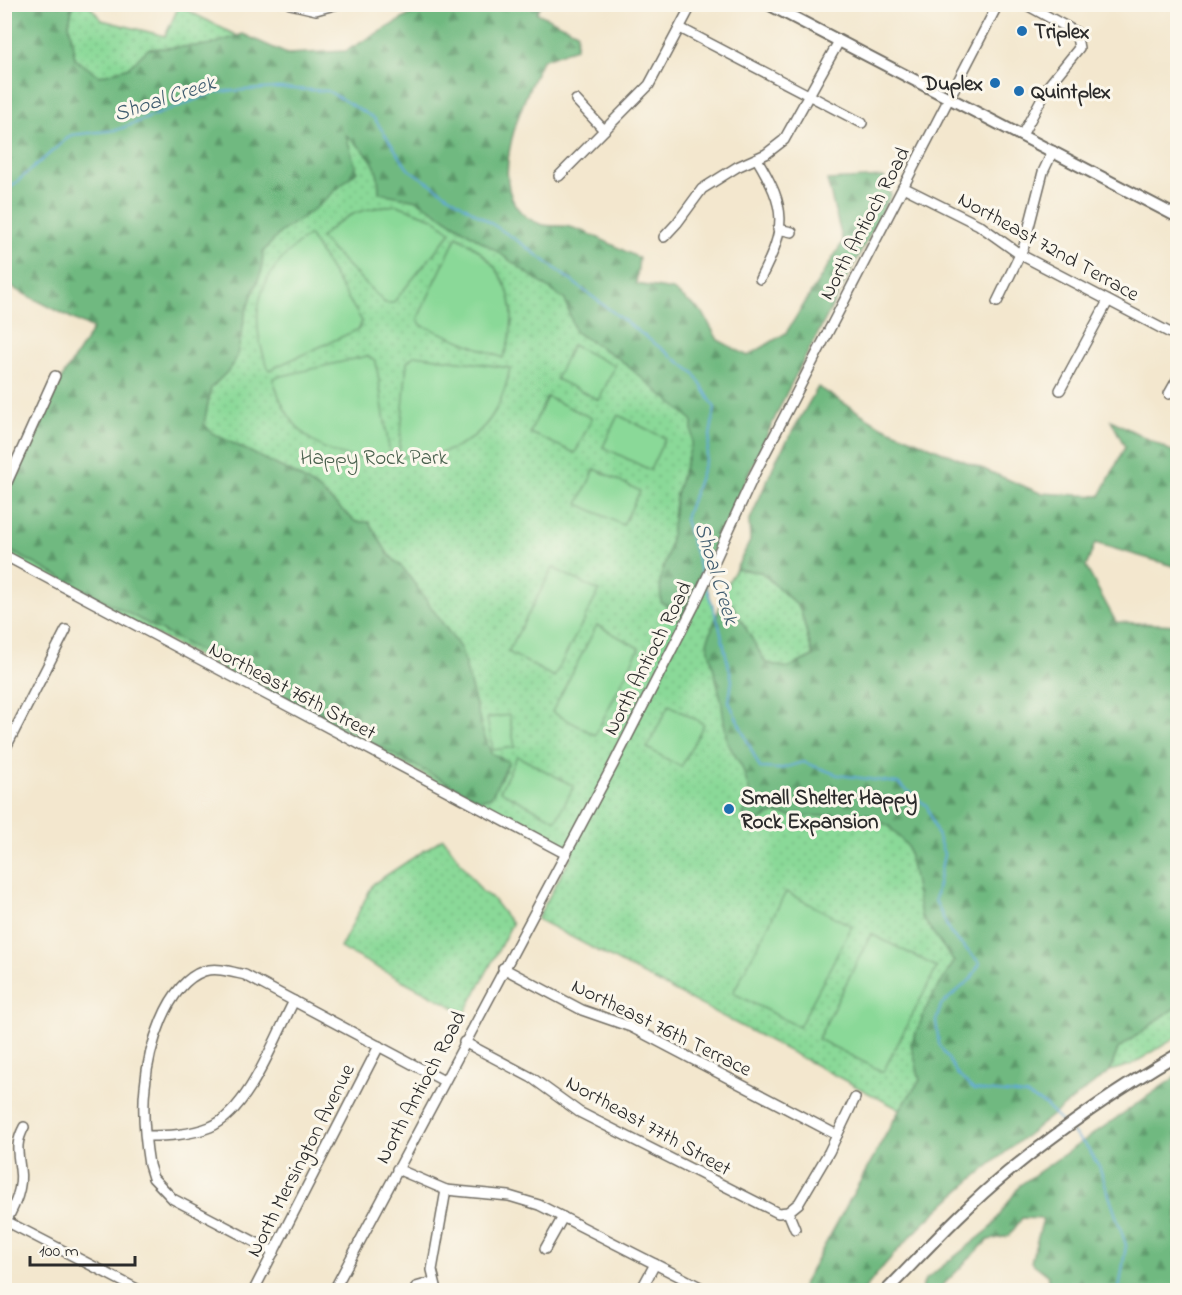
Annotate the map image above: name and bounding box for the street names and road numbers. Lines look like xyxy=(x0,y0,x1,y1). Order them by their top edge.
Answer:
street label: North Antioch Road xyxy=(813,142,919,306)
street label: Northeast 72nd Terrace xyxy=(952,185,1145,310)
street label: North Antioch Road xyxy=(597,577,701,741)
street label: Northeast 76th Street xyxy=(203,635,381,749)
street label: Northeast 76th Terrace xyxy=(566,972,757,1086)
street label: North Antioch Road xyxy=(369,1006,475,1170)
street label: North Mersington Avenue xyxy=(240,1059,366,1264)
street label: Northeast 77th Street xyxy=(560,1069,736,1185)

